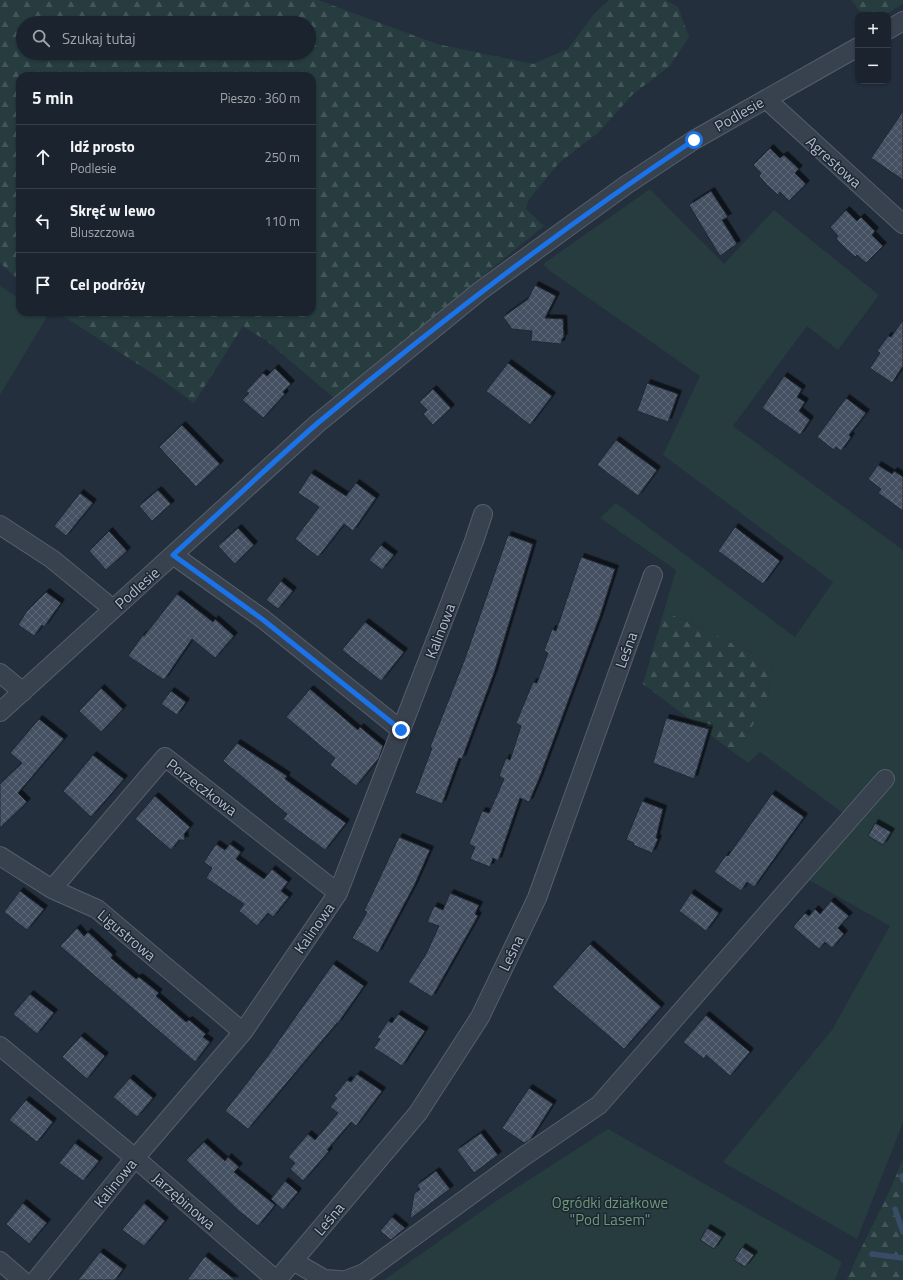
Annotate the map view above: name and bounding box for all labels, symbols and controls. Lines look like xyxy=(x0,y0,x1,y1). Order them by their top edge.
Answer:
map controls xyxy=(855,12,891,84)
button: + xyxy=(855,12,891,48)
search box xyxy=(16,16,316,60)
icon: search xyxy=(30,27,52,49)
text: Szukaj tutaj xyxy=(62,27,135,50)
button: − xyxy=(855,48,891,84)
text: 5 min xyxy=(32,85,73,111)
text: Pieszo · 360 m xyxy=(220,88,300,108)
street label: Podlesie xyxy=(710,91,768,137)
route start xyxy=(685,131,703,149)
street label: Agrestowa xyxy=(801,131,867,194)
text: Idź prosto xyxy=(70,135,135,158)
icon: ahead xyxy=(32,146,54,168)
text: 250 m xyxy=(264,147,300,167)
text: Podlesie xyxy=(70,158,116,178)
text: Skręć w lewo xyxy=(70,199,155,222)
icon: left xyxy=(32,210,54,232)
text: 110 m xyxy=(264,211,300,231)
text: Bluszczowa xyxy=(70,222,135,242)
text: Cel podróży xyxy=(70,273,145,296)
icon: arrive xyxy=(32,274,54,296)
street label: Podlesie xyxy=(109,562,165,614)
street label: Kalinowa xyxy=(419,600,461,662)
street label: Leśna xyxy=(609,628,643,671)
route end xyxy=(392,721,410,739)
street label: Porzeczkowa xyxy=(162,753,243,822)
street label: Kalinowa xyxy=(288,897,340,958)
street label: Ligustrowa xyxy=(93,904,162,967)
street label: Leśna xyxy=(493,931,530,975)
street label: Kalinowa xyxy=(88,1153,142,1213)
street label: Jarzębinowa xyxy=(147,1167,221,1235)
park label: Ogródki działkowe "Pod Lasem" xyxy=(552,1191,668,1231)
street label: Leśna xyxy=(308,1197,350,1241)

